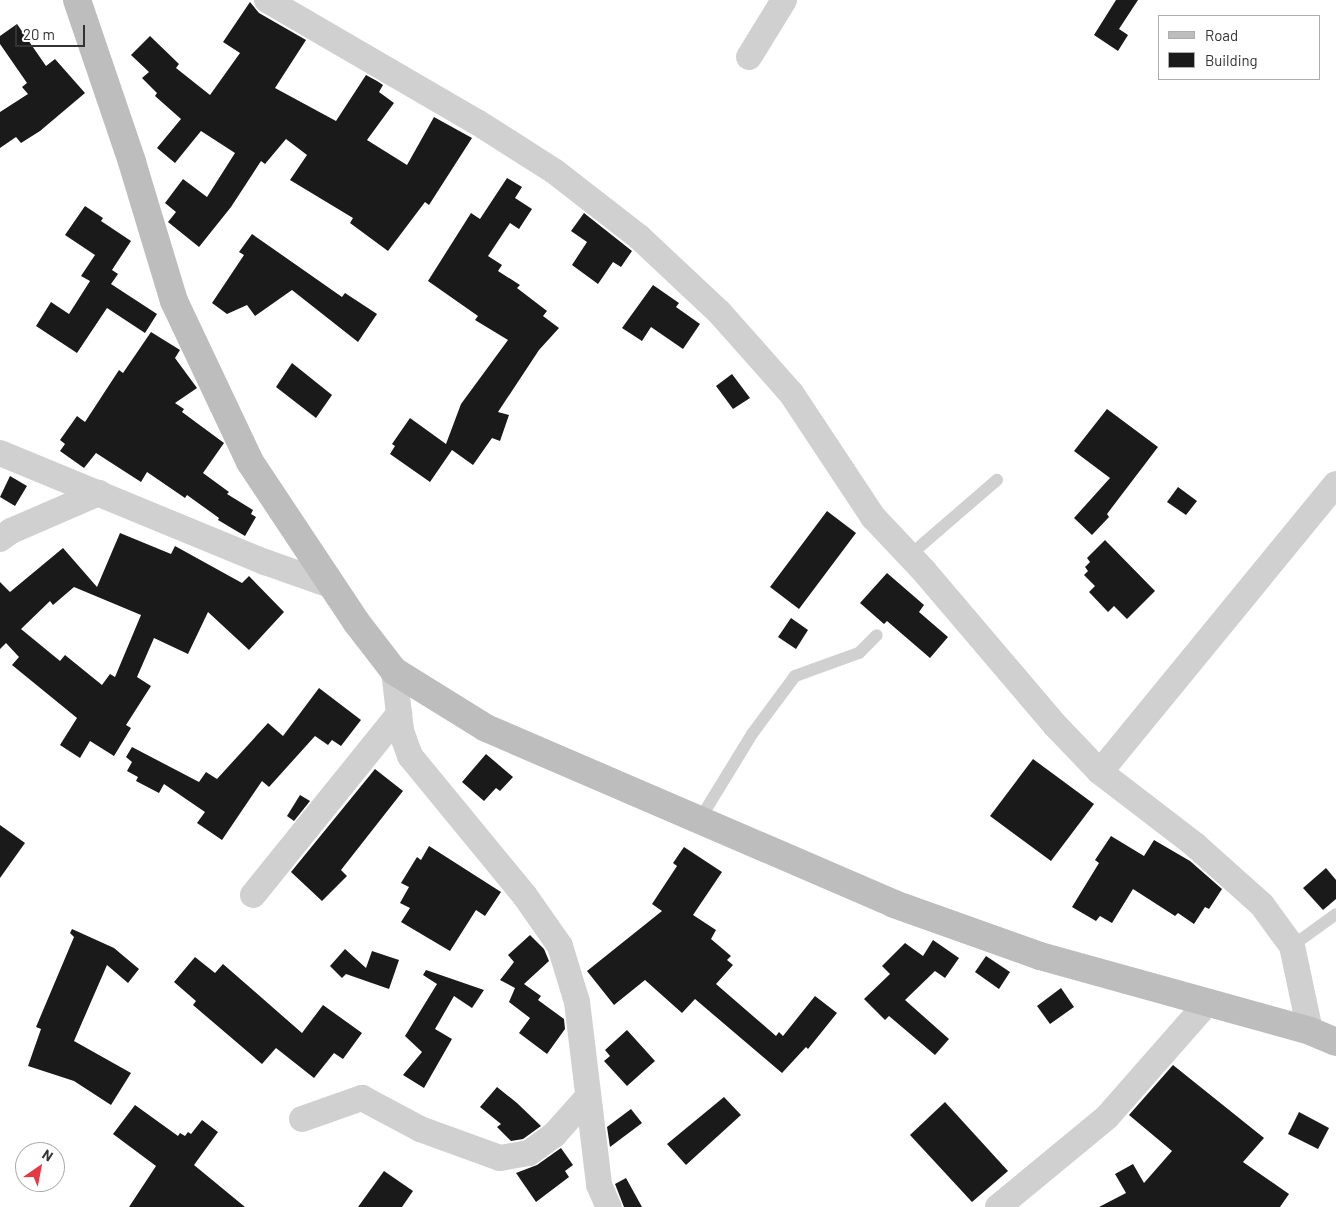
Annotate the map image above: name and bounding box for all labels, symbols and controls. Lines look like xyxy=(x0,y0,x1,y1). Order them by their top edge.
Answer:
scale bar xyxy=(18,15,88,47)
legend xyxy=(1158,15,1321,80)
text: 20 m xyxy=(23,25,55,43)
text: Road xyxy=(1205,26,1238,44)
text: Building xyxy=(1205,51,1258,69)
north arrow xyxy=(15,1142,65,1192)
text: N xyxy=(39,1145,56,1165)

